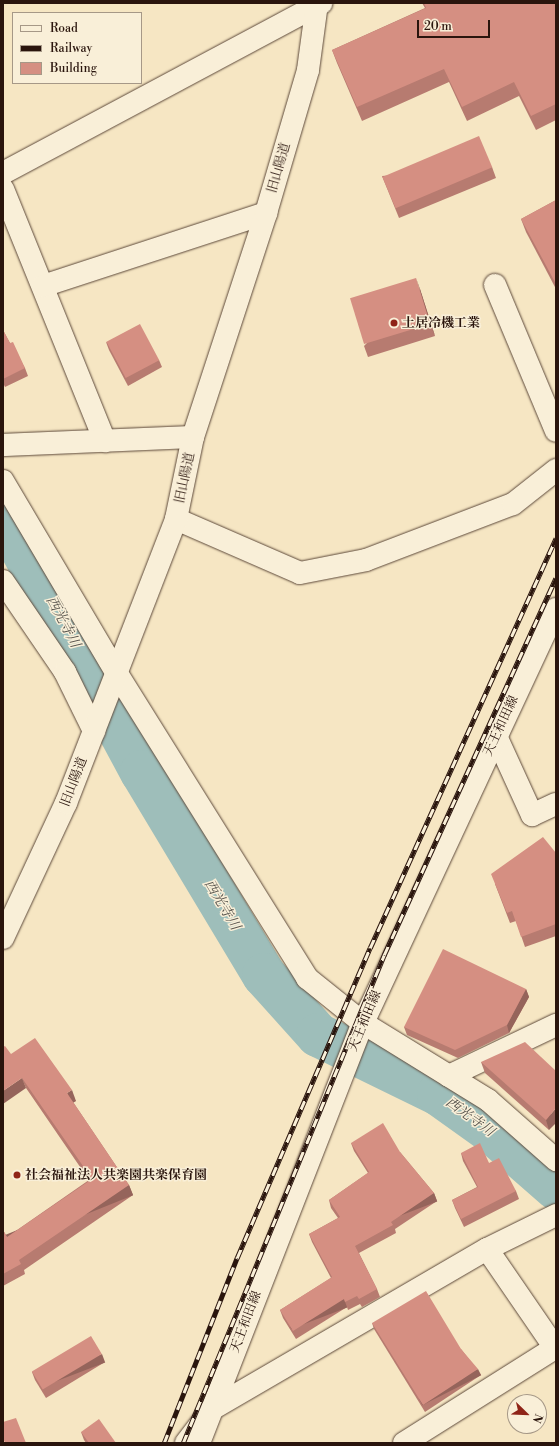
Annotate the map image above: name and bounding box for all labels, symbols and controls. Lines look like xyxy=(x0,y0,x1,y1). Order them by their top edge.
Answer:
legend xyxy=(12,12,142,84)
scale bar xyxy=(419,12,492,38)
text: 20 m xyxy=(424,19,452,34)
text: Road xyxy=(50,21,78,36)
text: Railway xyxy=(50,41,92,56)
text: Building xyxy=(50,61,97,76)
street label: 旧山陽道 xyxy=(264,141,294,195)
place label: 土居冷機工業 xyxy=(402,315,480,331)
marker: 土居冷機工業 xyxy=(389,318,399,328)
street label: 旧山陽道 xyxy=(172,451,198,505)
water label: 西光寺川 xyxy=(42,593,84,651)
street label: 天王和田線 xyxy=(480,693,522,759)
street label: 旧山陽道 xyxy=(57,755,91,809)
water label: 西光寺川 xyxy=(200,877,244,933)
street label: 天王和田線 xyxy=(345,988,385,1054)
water label: 西光寺川 xyxy=(442,1094,498,1140)
place label: 社会福祉法人共楽園共楽保育園 xyxy=(25,1167,207,1183)
marker: 社会福祉法人共楽園共楽保育園 xyxy=(12,1170,22,1180)
street label: 天王和田線 xyxy=(227,1289,265,1355)
north arrow xyxy=(507,1394,547,1434)
text: N xyxy=(529,1412,545,1425)

